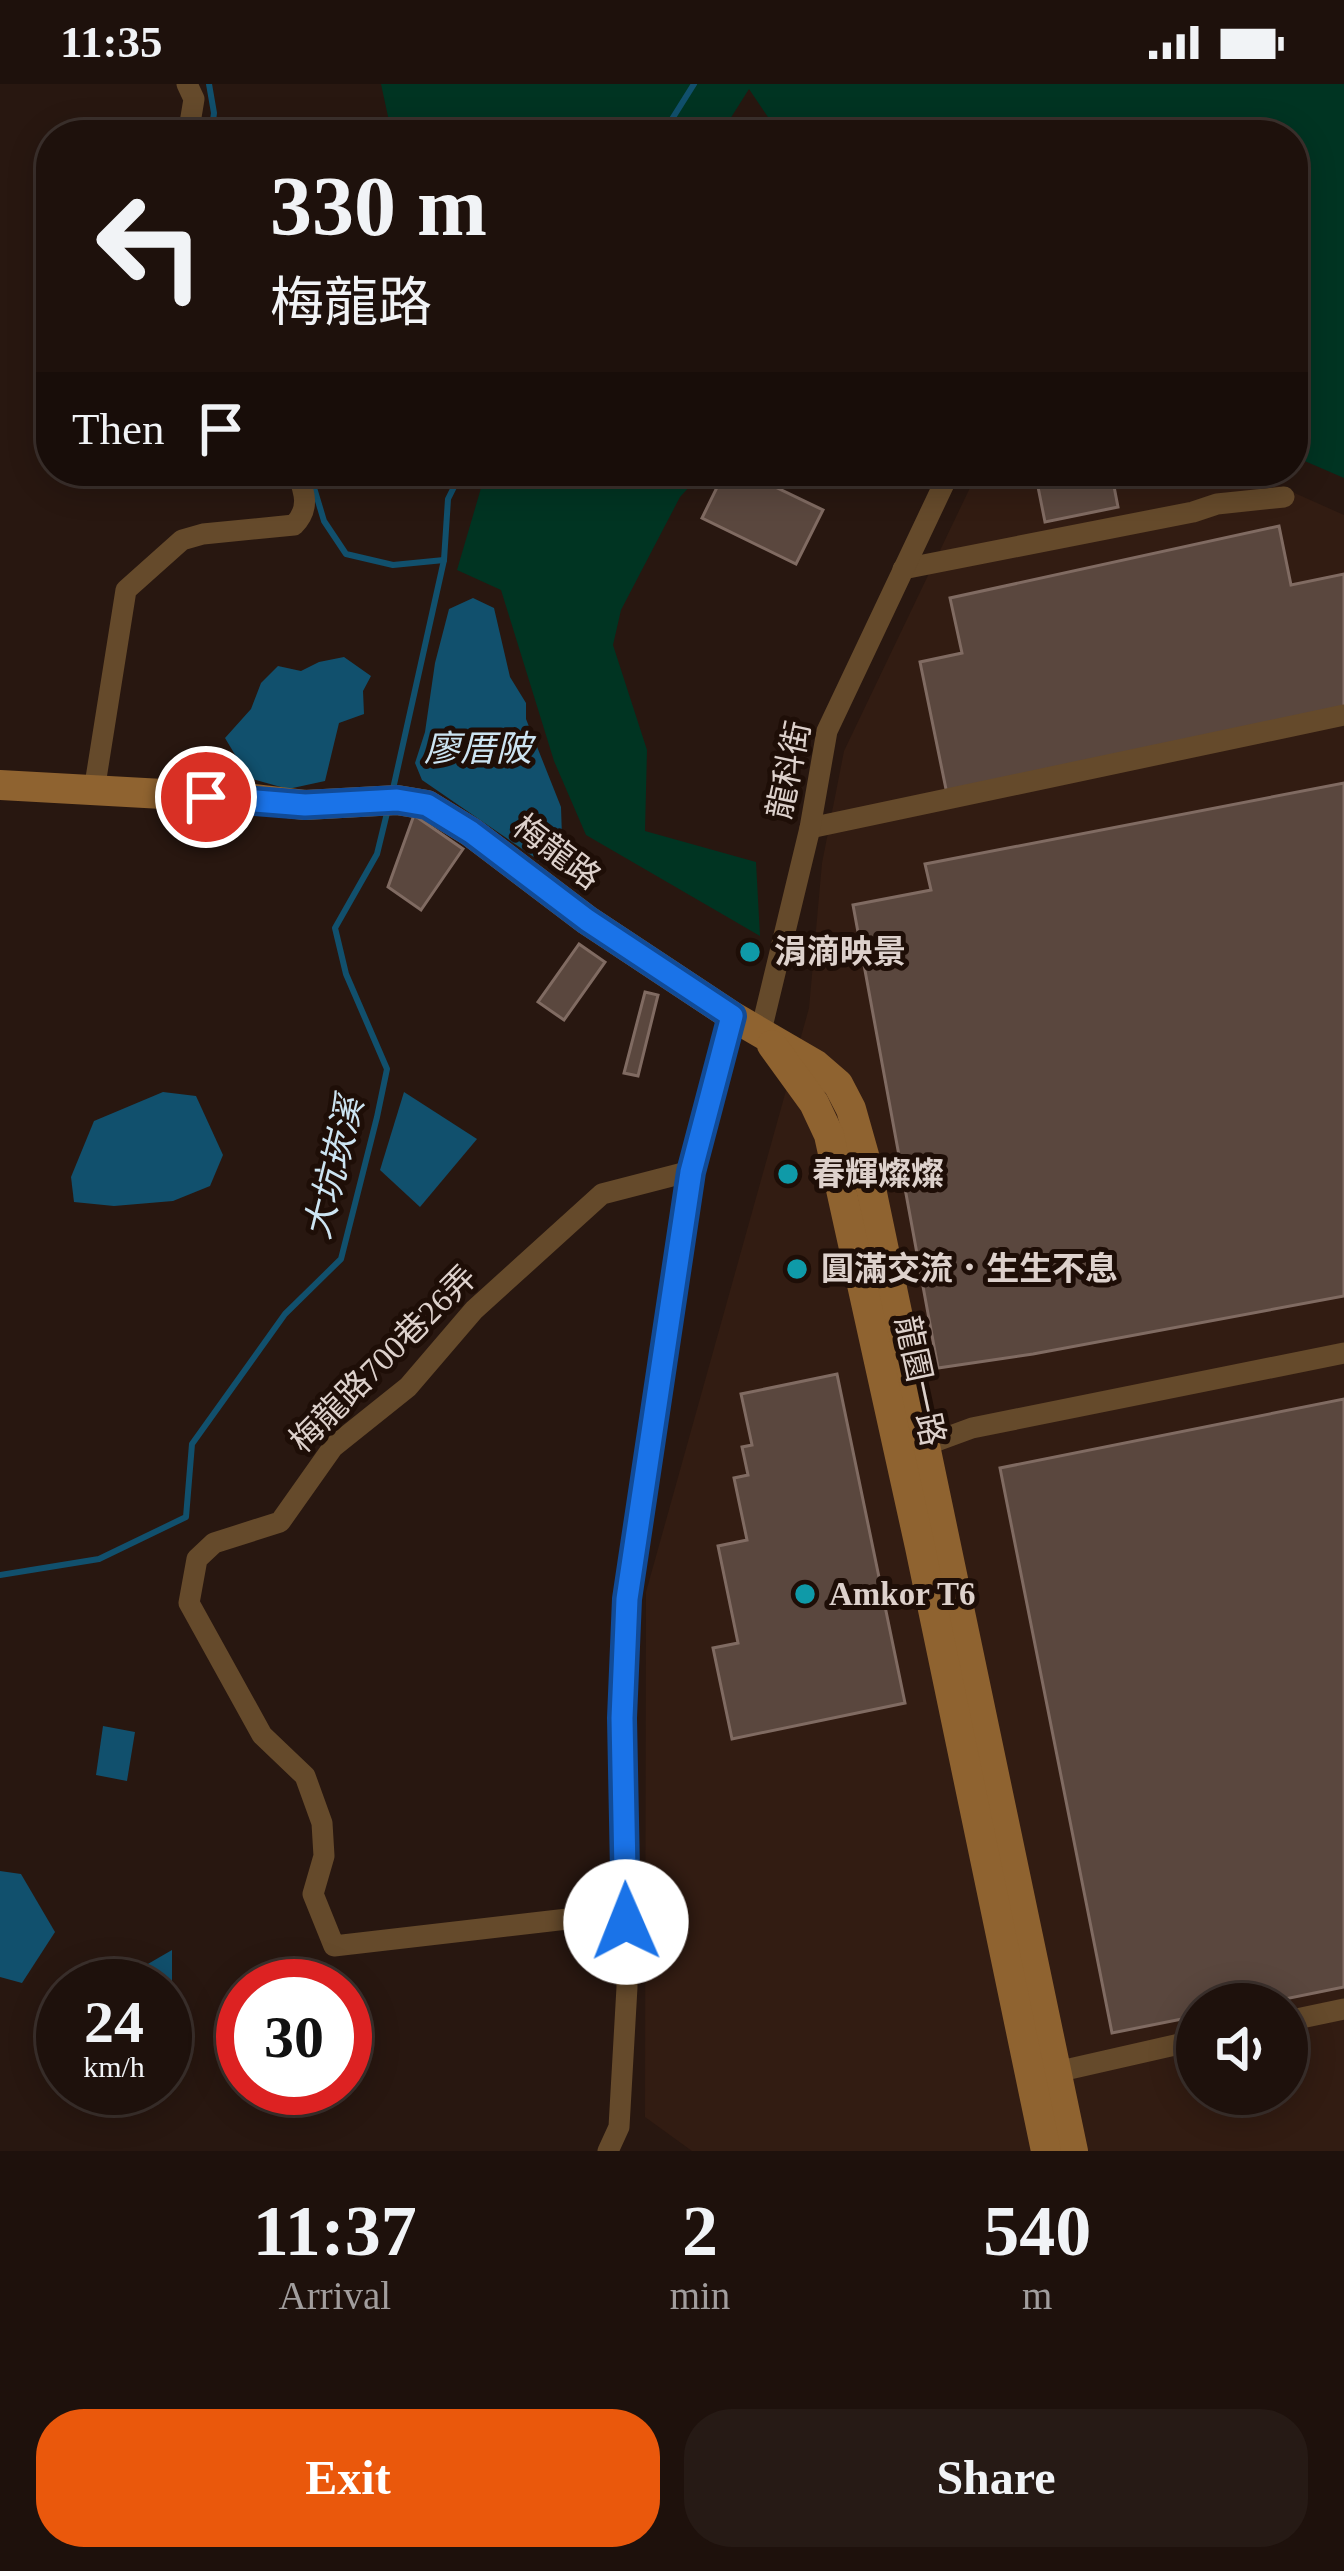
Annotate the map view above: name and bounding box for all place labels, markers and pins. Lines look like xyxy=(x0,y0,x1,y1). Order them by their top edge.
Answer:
pin xyxy=(155,746,257,848)
place label: 涓滴映景 xyxy=(774,934,906,970)
marker: 涓滴映景 xyxy=(737,939,763,965)
place label: 春輝燦燦 xyxy=(812,1156,944,1192)
marker: 春輝燦燦 xyxy=(775,1161,801,1187)
place label: 圓滿交流．生生不息 xyxy=(821,1251,1118,1287)
marker: 圓滿交流．生生不息 xyxy=(784,1256,810,1282)
place label: Amkor T6 xyxy=(829,1576,975,1612)
marker: Amkor T6 xyxy=(792,1581,818,1607)

